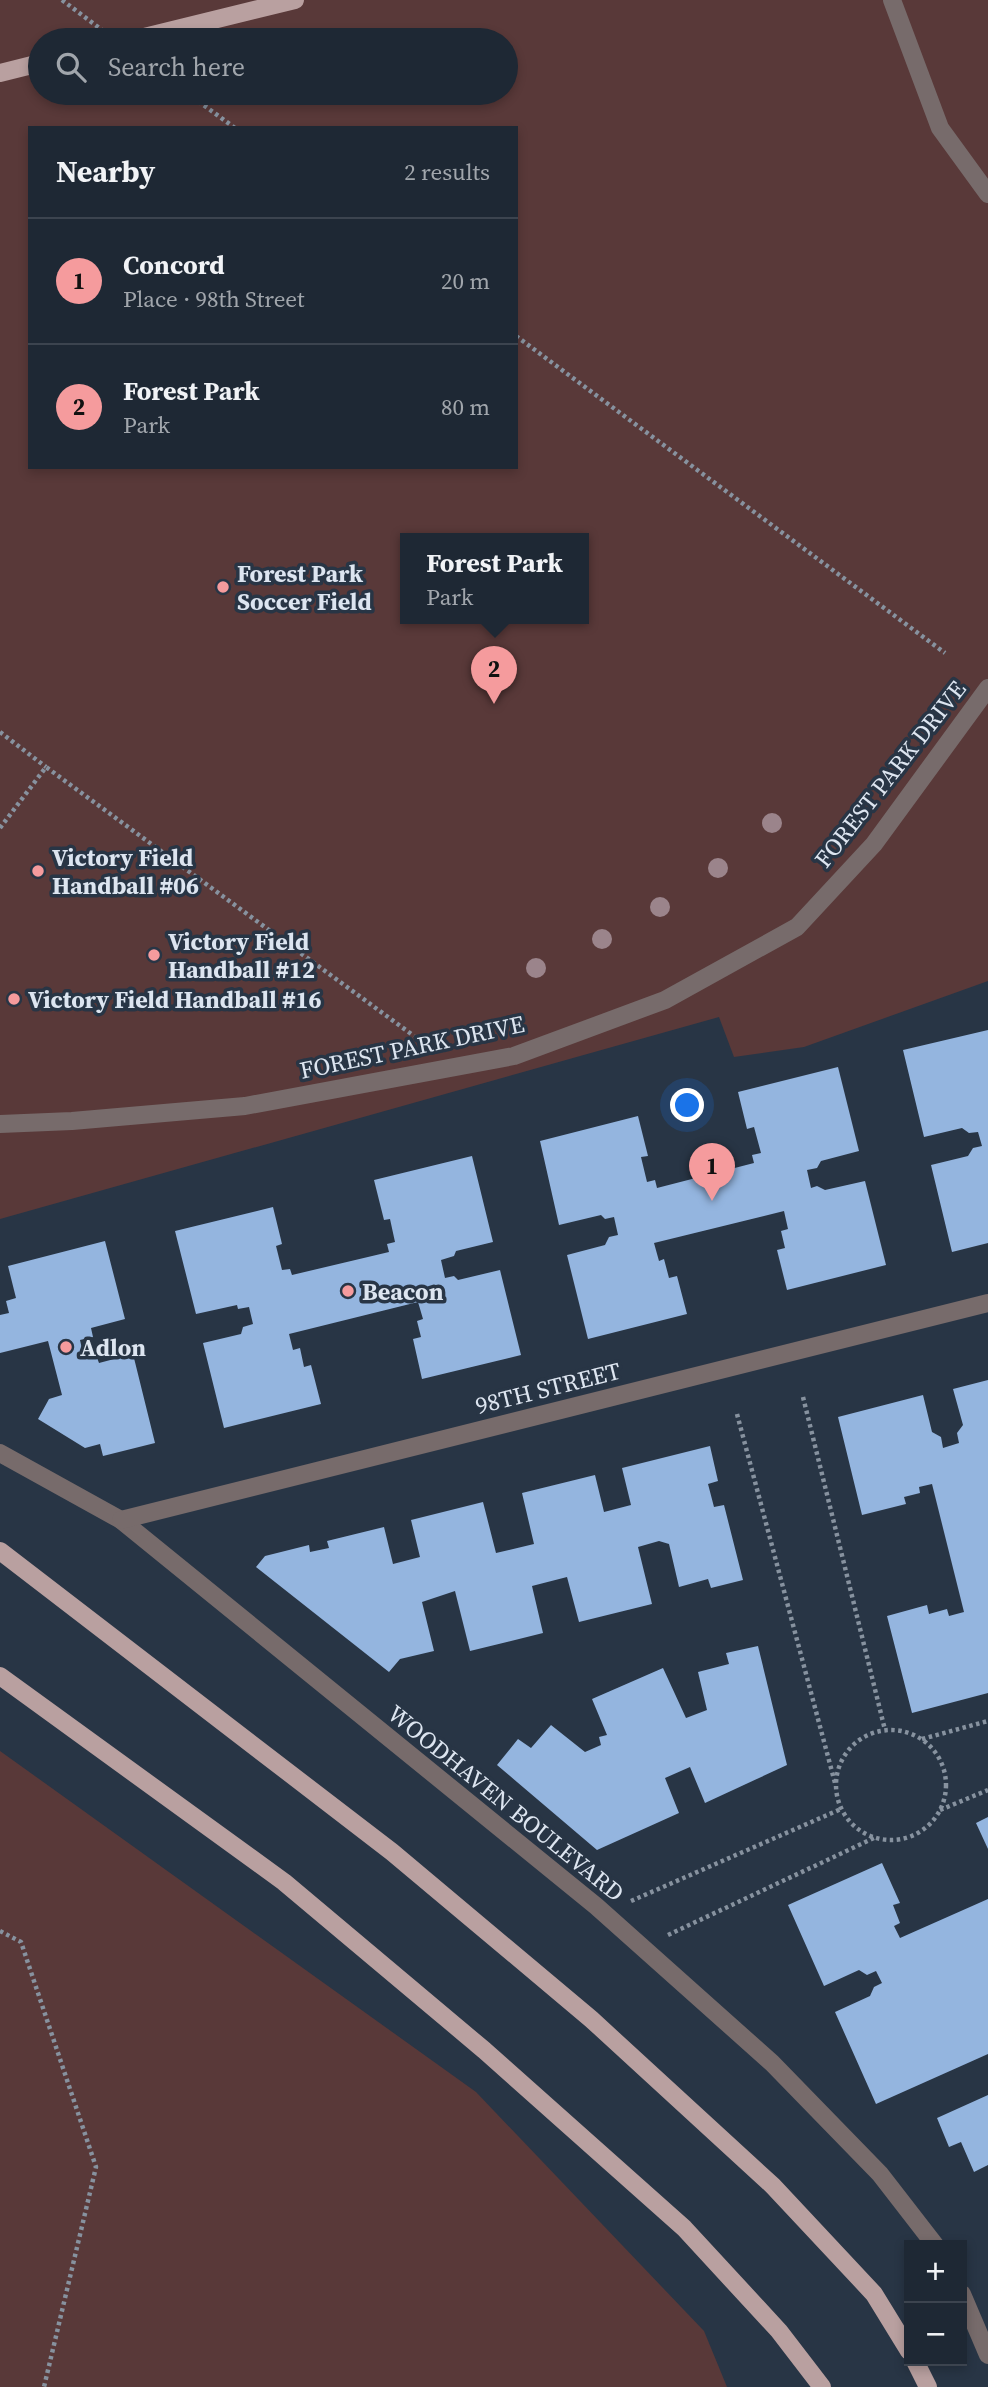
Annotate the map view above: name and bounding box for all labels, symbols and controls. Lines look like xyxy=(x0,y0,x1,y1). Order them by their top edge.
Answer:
search box xyxy=(28,28,518,105)
icon: search xyxy=(52,48,90,86)
text: Search here xyxy=(108,49,245,85)
text: Nearby xyxy=(56,151,155,192)
text: 2 results xyxy=(404,156,490,188)
text: Concord xyxy=(123,247,225,283)
text: 1 xyxy=(73,265,85,297)
text: 20 m xyxy=(441,265,490,297)
text: Place · 98th Street xyxy=(123,283,305,315)
text: Forest Park xyxy=(123,373,260,409)
text: 2 xyxy=(73,391,85,423)
text: 80 m xyxy=(441,391,490,423)
text: Park xyxy=(123,409,170,441)
popup xyxy=(400,533,589,624)
text: Forest Park xyxy=(426,545,563,581)
place label: Forest Park Soccer Field xyxy=(237,557,372,618)
marker: Forest Park Soccer Field xyxy=(215,579,231,595)
text: Park xyxy=(426,581,473,613)
pin: 2 xyxy=(471,646,517,704)
street label: FOREST PARK DRIVE xyxy=(807,674,973,874)
place label: Victory Field Handball #06 xyxy=(52,841,199,902)
marker: Victory Field Handball #06 xyxy=(30,863,46,879)
place label: Victory Field Handball #12 xyxy=(168,925,315,986)
marker: Victory Field Handball #12 xyxy=(146,947,162,963)
place label: Victory Field Handball #16 xyxy=(28,983,322,1016)
marker: Victory Field Handball #16 xyxy=(6,991,22,1007)
street label: FOREST PARK DRIVE xyxy=(297,1007,527,1087)
your location xyxy=(670,1088,704,1122)
pin: 1 xyxy=(689,1143,735,1201)
place label: Beacon xyxy=(362,1275,444,1308)
marker: Beacon xyxy=(340,1283,356,1299)
place label: Adlon xyxy=(80,1331,146,1364)
marker: Adlon xyxy=(58,1339,74,1355)
street label: 98TH STREET xyxy=(472,1354,625,1422)
street label: WOODHAVEN BOULEVARD xyxy=(381,1697,631,1909)
map controls xyxy=(904,2240,967,2366)
button: + xyxy=(904,2240,967,2303)
button: − xyxy=(904,2303,967,2366)

